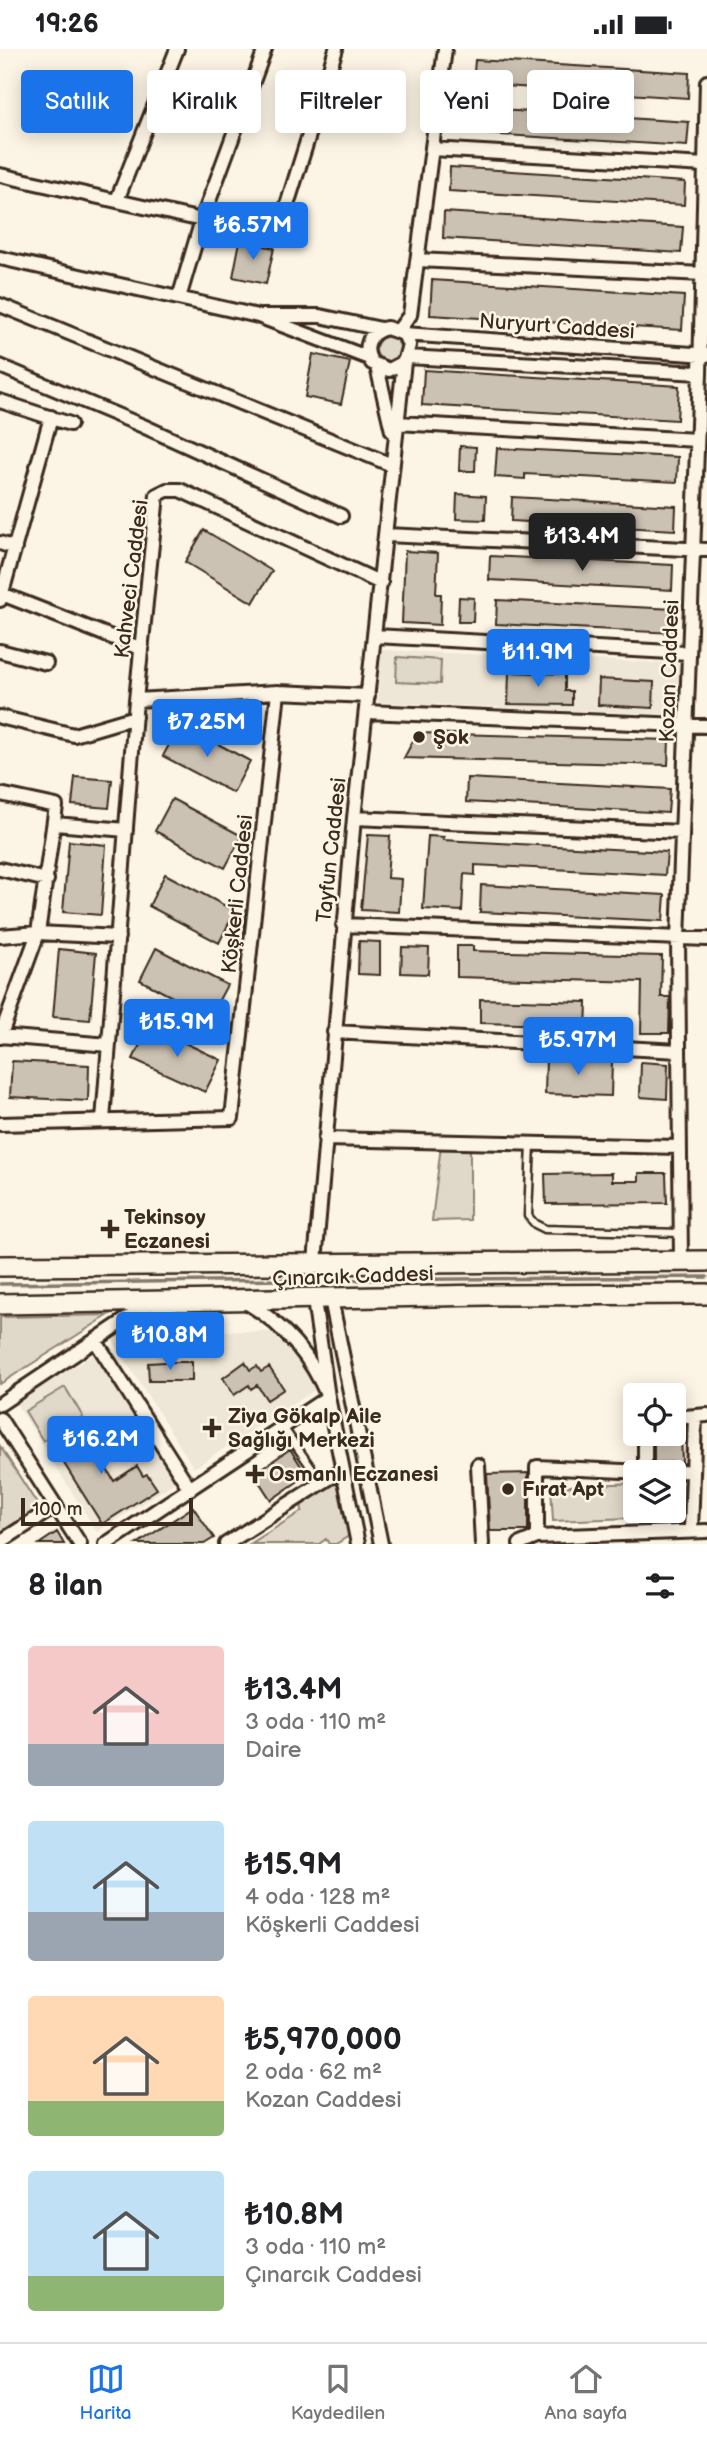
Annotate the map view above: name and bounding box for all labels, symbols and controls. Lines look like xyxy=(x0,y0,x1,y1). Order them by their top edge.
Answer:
text: 19:26 xyxy=(35,9,99,40)
chip: Satılık xyxy=(21,70,133,133)
chip: Kiralık xyxy=(147,70,261,133)
chip: Filtreler xyxy=(275,70,406,133)
chip: Yeni xyxy=(420,70,513,133)
chip: Daire xyxy=(527,70,634,133)
pin: ₺6.57M xyxy=(196,203,310,262)
text: ₺6.57M xyxy=(214,211,292,239)
street label: Nuryurt Caddesi xyxy=(478,309,636,344)
street label: Kahveci Caddesi xyxy=(109,498,154,660)
pin: ₺13.4M xyxy=(525,513,639,573)
text: ₺13.4M xyxy=(545,522,619,550)
street label: Kozan Caddesi xyxy=(655,599,684,743)
pin: ₺11.9M xyxy=(481,629,595,689)
text: ₺11.9M xyxy=(503,638,573,666)
pin: ₺7.25M xyxy=(150,699,264,759)
text: ₺7.25M xyxy=(168,708,246,736)
place label: Şok xyxy=(433,725,469,750)
marker: Şok xyxy=(411,729,427,745)
street label: Tayfun Caddesi xyxy=(311,776,352,924)
street label: Köşkerli Caddesi xyxy=(217,813,258,975)
pin: ₺15.9M xyxy=(120,999,234,1059)
text: ₺15.9M xyxy=(140,1008,214,1036)
pin: ₺5.97M xyxy=(521,1017,635,1077)
text: ₺5.97M xyxy=(539,1026,617,1054)
place label: Tekinsoy Eczanesi xyxy=(124,1205,210,1254)
marker: Tekinsoy Eczanesi xyxy=(102,1221,118,1237)
street label: Çınarcık Caddesi xyxy=(272,1261,434,1292)
pin: ₺10.8M xyxy=(113,1313,227,1372)
text: ₺10.8M xyxy=(132,1321,208,1349)
map controls xyxy=(623,1383,686,1523)
button: locate xyxy=(623,1383,686,1446)
place label: Ziya Gökalp Aile Sağlığı Merkezi xyxy=(228,1404,382,1453)
pin: ₺16.2M xyxy=(44,1417,158,1476)
marker: Ziya Gökalp Aile Sağlığı Merkezi xyxy=(202,1418,222,1438)
text: ₺16.2M xyxy=(63,1425,139,1453)
button: layers xyxy=(623,1460,686,1523)
place label: Osmanlı Eczanesi xyxy=(269,1462,439,1487)
marker: Osmanlı Eczanesi xyxy=(247,1466,263,1482)
place label: Fırat Apt xyxy=(522,1477,604,1502)
marker: Fırat Apt xyxy=(500,1481,516,1497)
scale bar xyxy=(21,1495,192,1527)
text: 100 m xyxy=(32,1498,83,1521)
icon: filters xyxy=(641,1567,679,1605)
text: 8 ilan xyxy=(28,1568,103,1604)
text: ₺13.4M xyxy=(245,1672,342,1708)
icon: home xyxy=(84,1674,168,1758)
text: 3 oda · 110 m² xyxy=(245,1708,386,1736)
text: Daire xyxy=(245,1736,301,1764)
text: ₺15.9M xyxy=(245,1847,342,1883)
icon: home xyxy=(84,1849,168,1933)
text: 4 oda · 128 m² xyxy=(245,1883,391,1911)
text: Köşkerli Caddesi xyxy=(245,1911,420,1939)
text: ₺5,970,000 xyxy=(245,2022,402,2058)
icon: home xyxy=(84,2024,168,2108)
text: 2 oda · 62 m² xyxy=(245,2058,382,2086)
text: Kozan Caddesi xyxy=(245,2086,402,2114)
text: ₺10.8M xyxy=(245,2197,344,2233)
icon: home xyxy=(84,2199,168,2283)
text: 3 oda · 110 m² xyxy=(245,2233,386,2261)
text: Çınarcık Caddesi xyxy=(245,2261,422,2289)
tab: Harita xyxy=(80,2360,132,2425)
tab: Kaydedilen xyxy=(291,2360,385,2425)
tab: Ana sayfa xyxy=(545,2360,627,2425)

